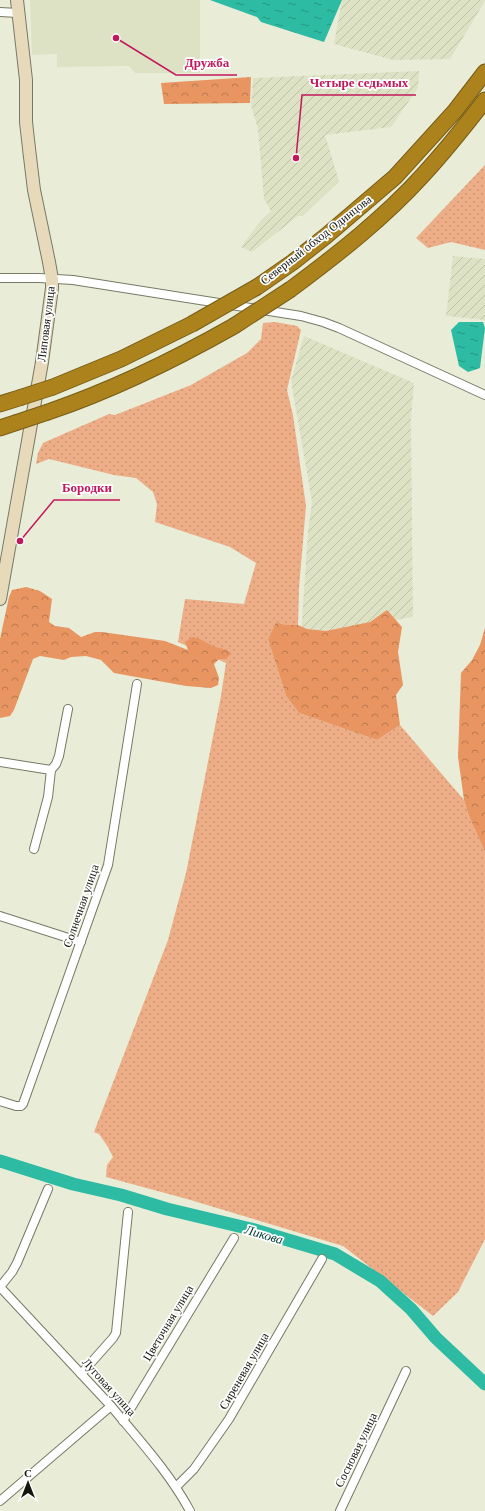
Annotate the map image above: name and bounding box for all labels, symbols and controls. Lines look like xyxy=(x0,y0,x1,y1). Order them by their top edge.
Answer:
callout: Дружба xyxy=(176,50,237,75)
text: Дружба xyxy=(185,55,230,70)
callout: Четыре седьмых xyxy=(302,70,416,95)
text: Четыре седьмых xyxy=(310,75,409,90)
street label: Северный обход Одинцова xyxy=(258,192,375,288)
street label: Липовая улица xyxy=(34,285,58,363)
callout: Бородки xyxy=(54,475,120,500)
text: Бородки xyxy=(62,480,113,495)
street label: Солнечная улица xyxy=(60,862,102,950)
water label: Ликова xyxy=(242,1222,285,1247)
street label: Цветочная улица xyxy=(140,1282,197,1364)
street label: Сиреневая улица xyxy=(216,1329,272,1412)
street label: Луговая улица xyxy=(79,1355,139,1419)
street label: Сосновая улица xyxy=(332,1410,380,1489)
north arrow xyxy=(8,1463,48,1503)
text: С xyxy=(24,1467,32,1479)

